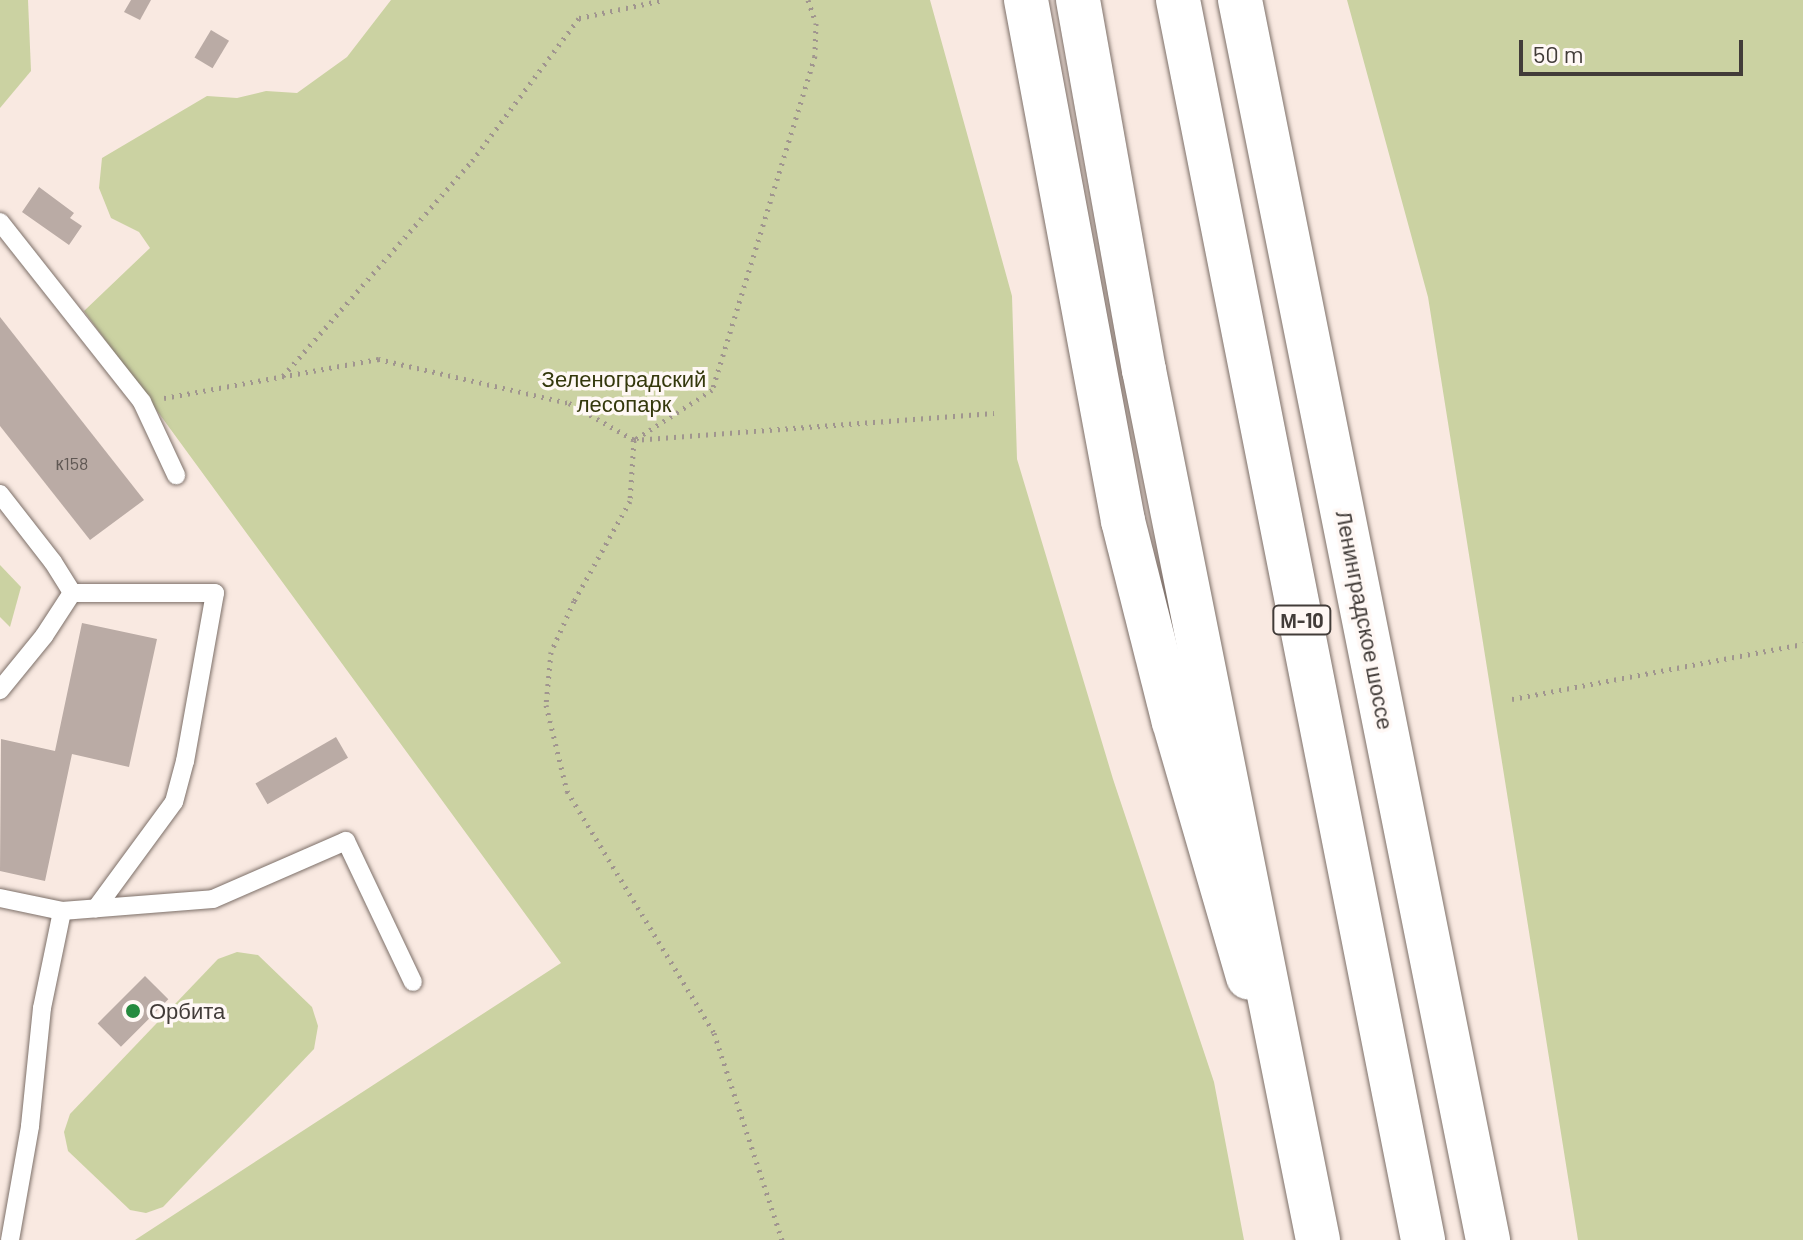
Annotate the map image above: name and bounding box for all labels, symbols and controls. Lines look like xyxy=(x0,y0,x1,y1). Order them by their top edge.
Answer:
scale bar xyxy=(1523,24,1747,74)
text: 50 m xyxy=(1533,39,1584,68)
park label: Зеленоградский лесопарк xyxy=(542,365,706,416)
house number: к158 xyxy=(56,452,88,474)
street label: Ленинградское шоссе xyxy=(1331,508,1399,732)
road number: М-10 xyxy=(1272,604,1332,636)
place label: Орбита xyxy=(149,998,225,1024)
marker: Орбита xyxy=(124,1002,142,1020)

